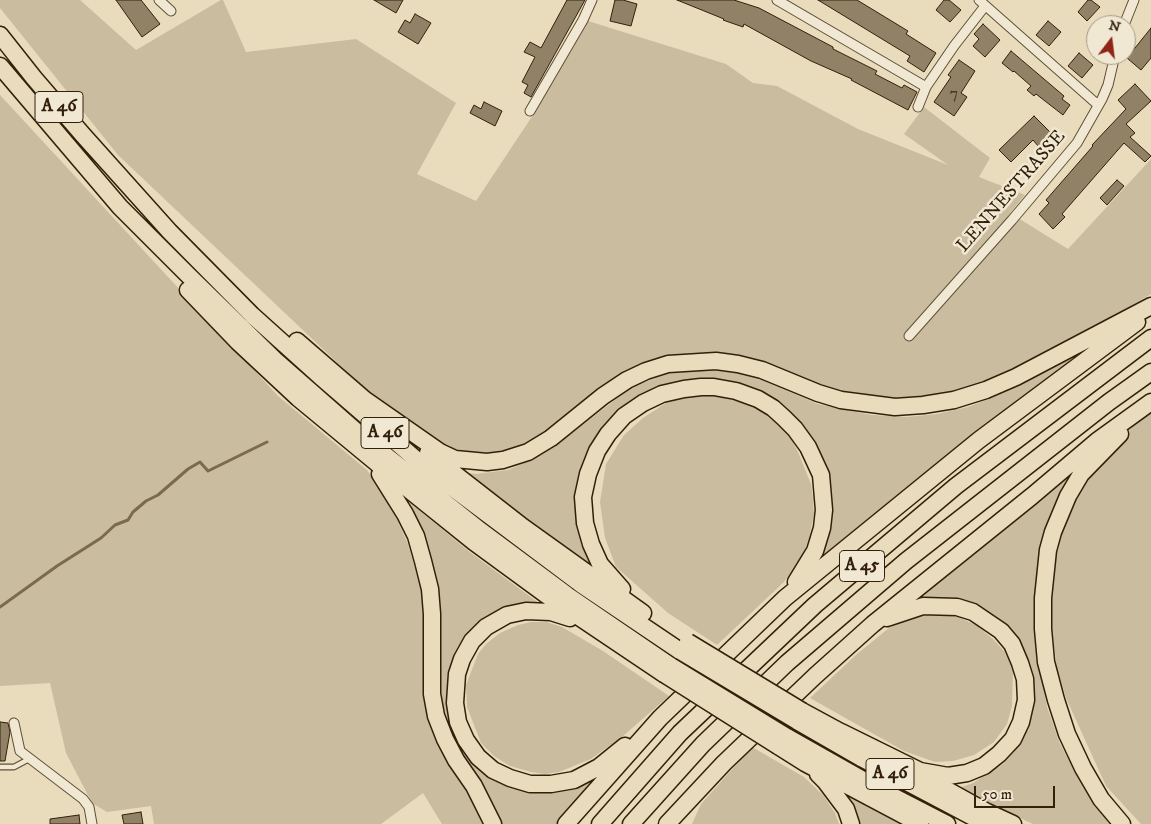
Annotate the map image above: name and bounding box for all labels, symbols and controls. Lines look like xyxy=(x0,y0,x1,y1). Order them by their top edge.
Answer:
north arrow xyxy=(1086,15,1136,65)
text: N xyxy=(1107,16,1123,37)
house number: 7 xyxy=(950,85,958,105)
road number: A 46 xyxy=(35,91,83,122)
street label: LENNESTRASSE xyxy=(953,126,1071,258)
road number: A 46 xyxy=(361,418,409,448)
road number: A 45 xyxy=(840,550,884,582)
road number: A 46 xyxy=(866,759,914,790)
scale bar xyxy=(976,776,1057,808)
text: 50 m xyxy=(982,785,1012,804)

